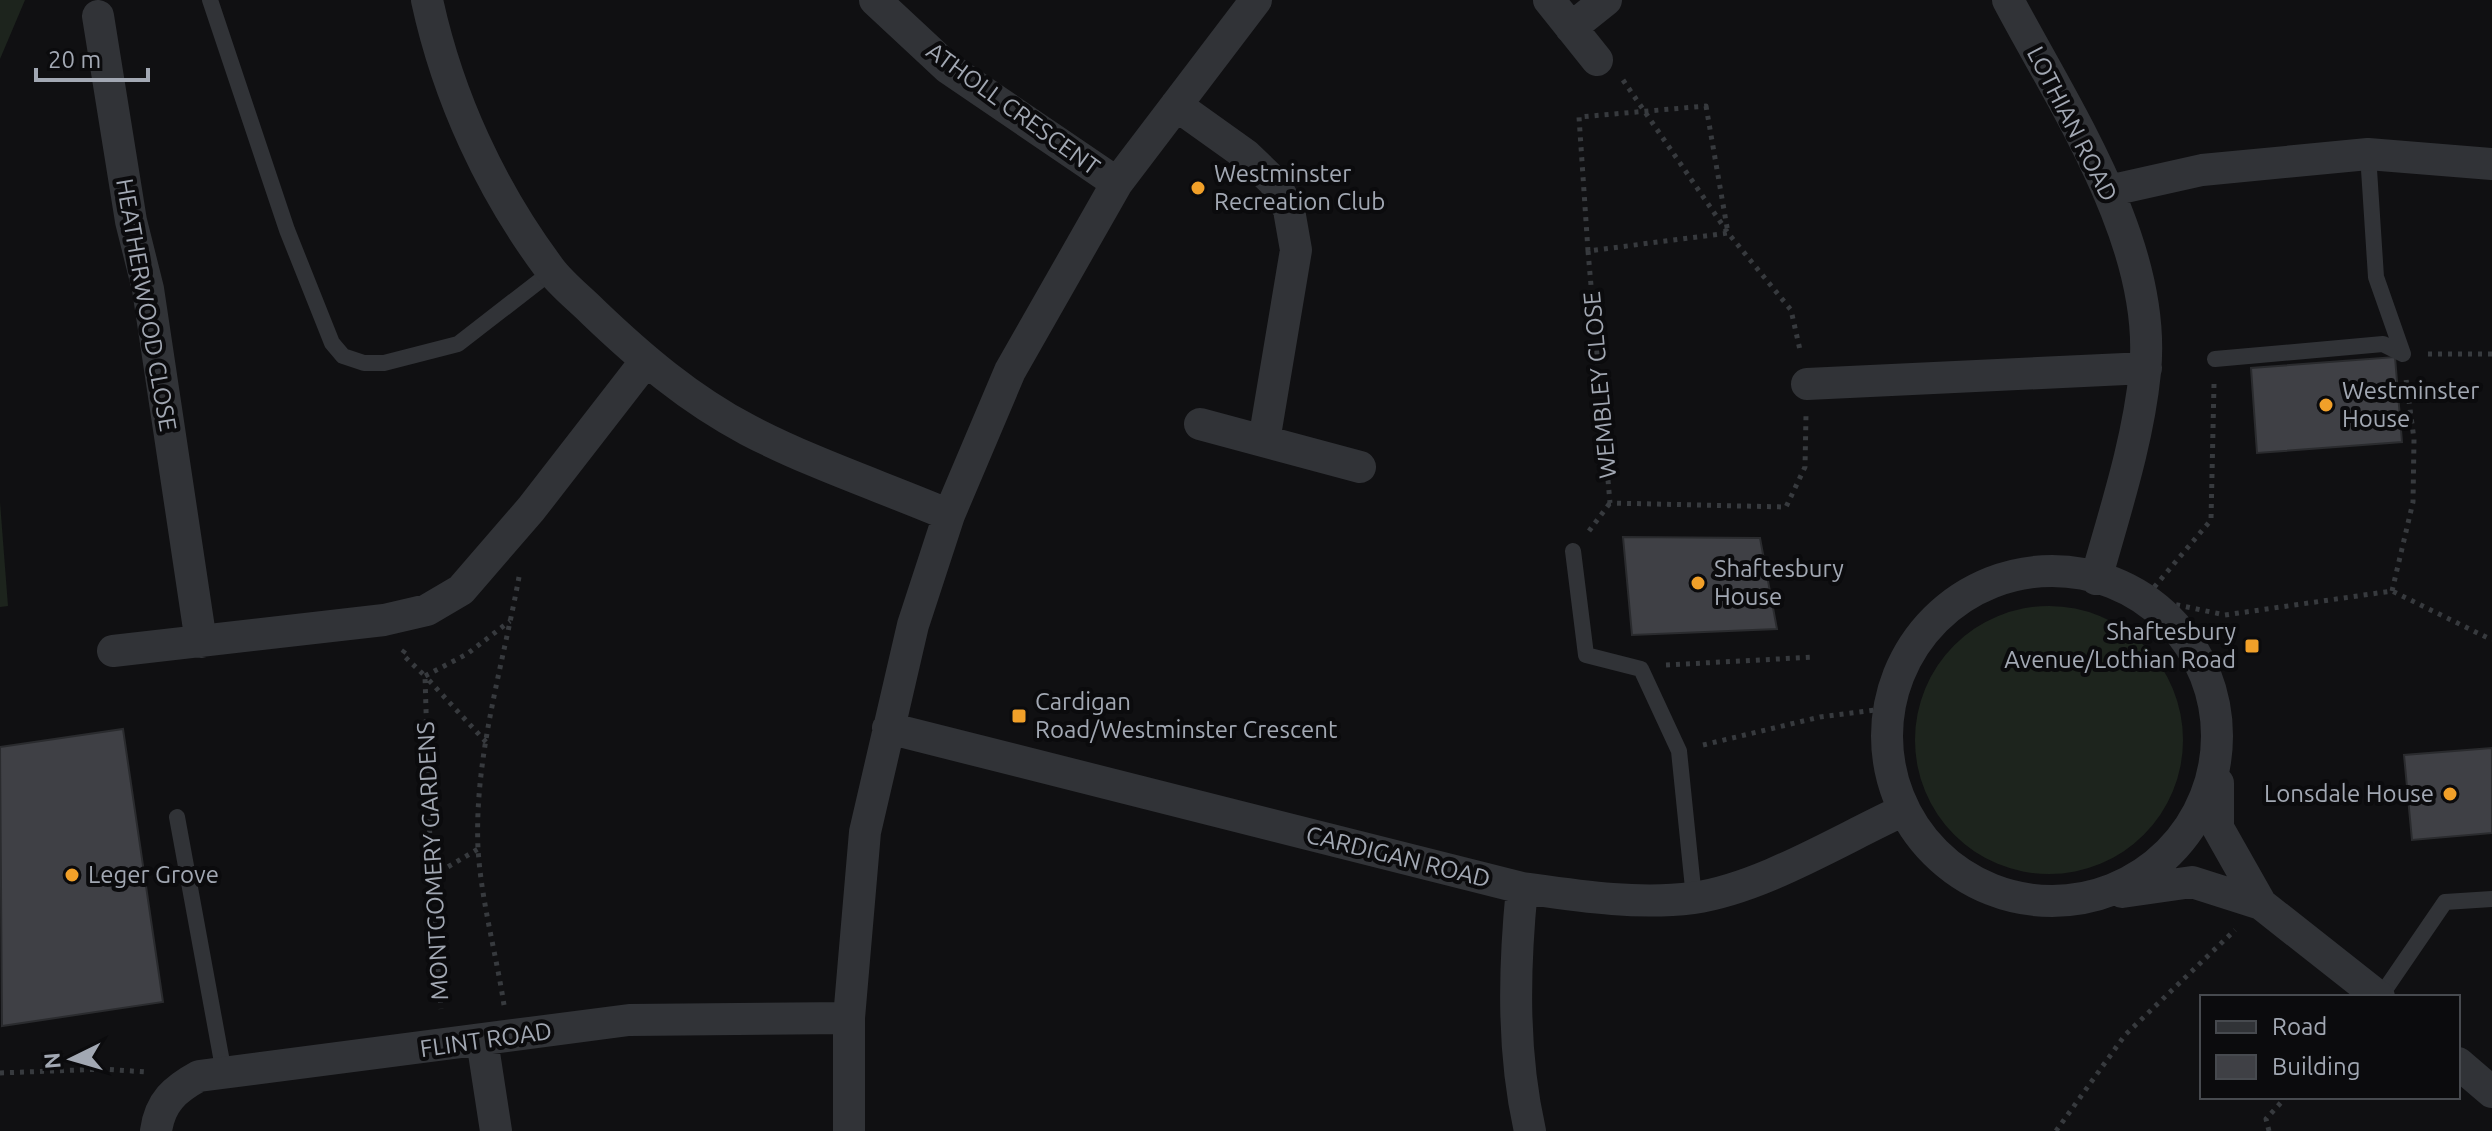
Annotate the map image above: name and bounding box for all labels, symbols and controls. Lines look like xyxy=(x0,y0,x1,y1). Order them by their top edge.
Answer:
scale bar xyxy=(36,32,148,82)
street label: ATHOLL CRESCENT xyxy=(922,37,1105,180)
street label: LOTHIAN ROAD xyxy=(2022,42,2123,206)
text: 20 m xyxy=(48,46,101,73)
place label: Westminster Recreation Club xyxy=(1214,160,1385,215)
street label: HEATHERWOOD CLOSE xyxy=(111,177,182,433)
marker: Westminster Recreation Club xyxy=(1189,179,1207,197)
street label: WEMBLEY CLOSE xyxy=(1578,290,1621,480)
place label: Westminster House xyxy=(2342,377,2479,432)
marker: Westminster House xyxy=(2317,396,2335,414)
place label: Shaftesbury House xyxy=(1714,555,1844,610)
marker: Shaftesbury House xyxy=(1689,574,1707,592)
place label: Shaftesbury Avenue/Lothian Road xyxy=(2004,618,2236,673)
marker: Shaftesbury Avenue/Lothian Road xyxy=(2243,637,2261,655)
place label: Cardigan Road/Westminster Crescent xyxy=(1035,688,1338,743)
marker: Cardigan Road/Westminster Crescent xyxy=(1010,707,1028,725)
street label: MONTGOMERY GARDENS xyxy=(412,721,453,1001)
place label: Lonsdale House xyxy=(2264,780,2434,807)
marker: Lonsdale House xyxy=(2441,785,2459,803)
street label: CARDIGAN ROAD xyxy=(1303,821,1493,892)
place label: Leger Grove xyxy=(88,861,219,888)
marker: Leger Grove xyxy=(63,866,81,884)
legend xyxy=(2200,995,2460,1099)
text: Road xyxy=(2272,1013,2327,1040)
street label: FLINT ROAD xyxy=(418,1017,554,1062)
north arrow xyxy=(32,1019,112,1099)
text: N xyxy=(38,1052,65,1070)
text: Building xyxy=(2272,1053,2360,1080)

